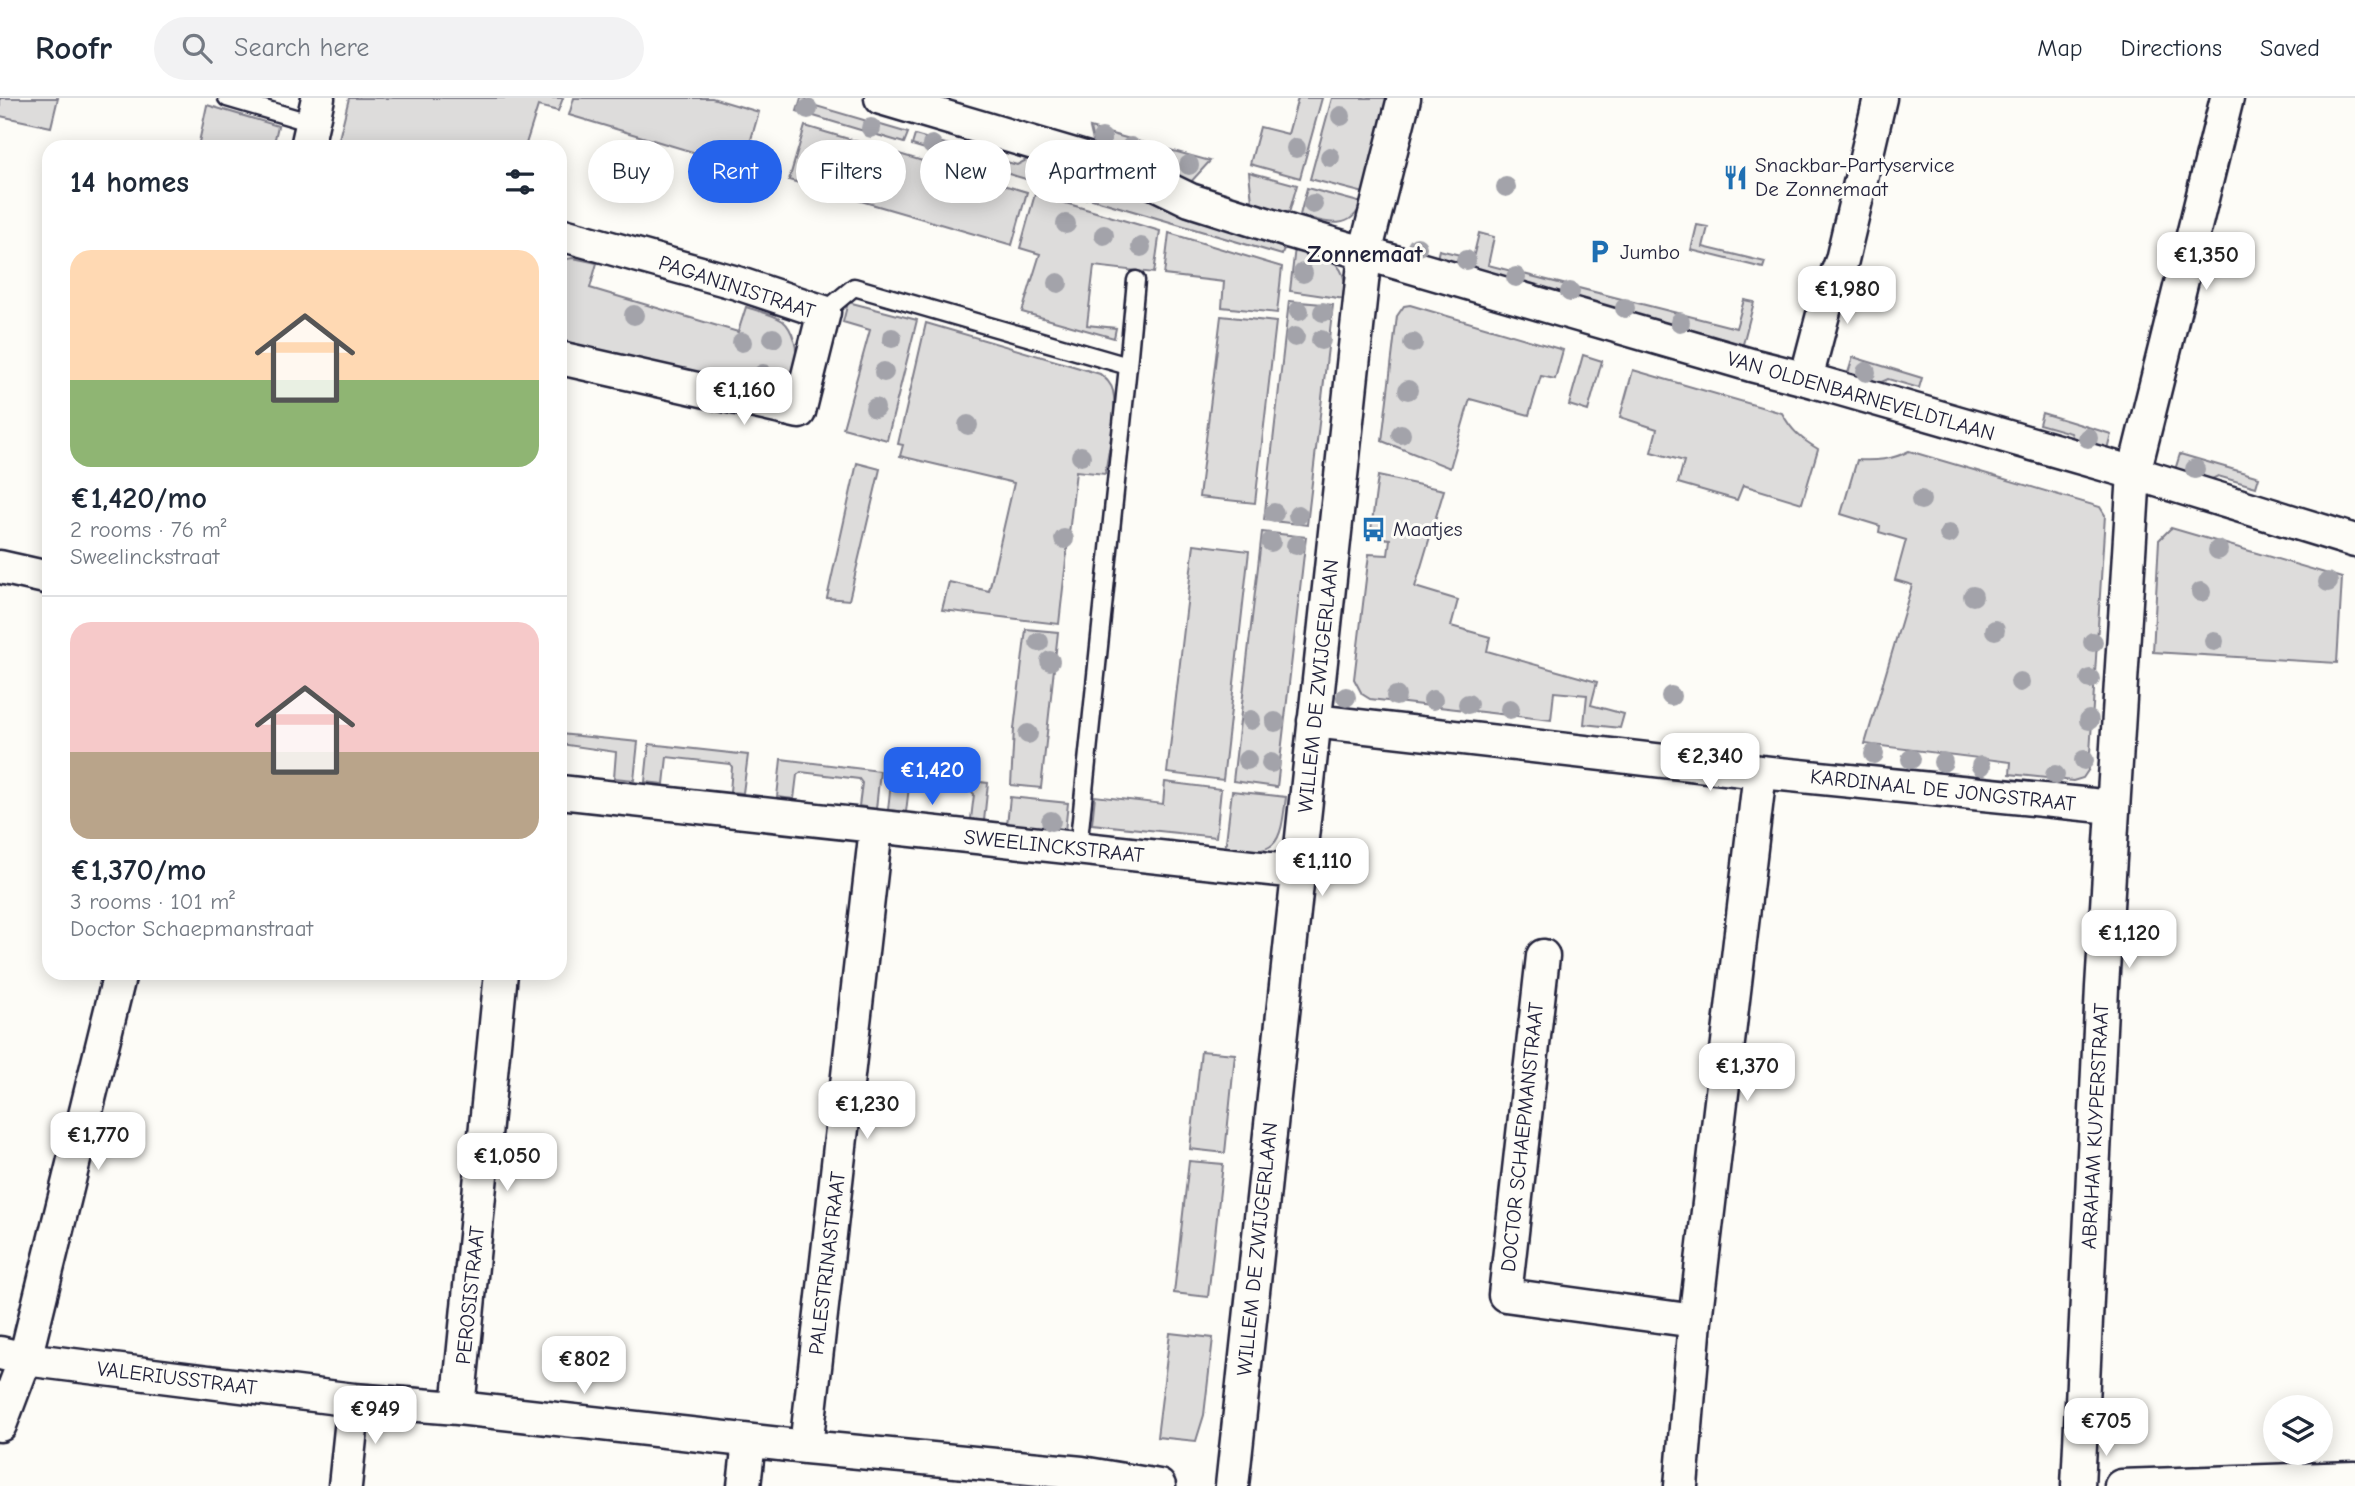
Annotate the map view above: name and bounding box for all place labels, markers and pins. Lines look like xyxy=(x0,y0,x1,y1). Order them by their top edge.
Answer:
place label: Snackbar-Partyservice De Zonnemaat xyxy=(1755,153,1955,201)
restaurant icon: Snackbar-Partyservice De Zonnemaat xyxy=(1721,163,1749,191)
pin: €1,350 xyxy=(2149,232,2263,292)
parking icon: Jumbo xyxy=(1586,238,1614,266)
place label: Jumbo xyxy=(1620,240,1680,264)
pin: €1,980 xyxy=(1790,266,1904,326)
pin: €1,160 xyxy=(687,368,801,427)
bus stop icon: Maatjes xyxy=(1359,515,1387,543)
place label: Maatjes xyxy=(1393,517,1463,541)
pin: €2,340 xyxy=(1653,734,1767,793)
pin: €1,420 xyxy=(875,748,989,807)
pin: €1,110 xyxy=(1265,838,1379,898)
pin: €1,120 xyxy=(2072,910,2186,970)
pin: €1,370 xyxy=(1690,1044,1804,1103)
pin: €1,230 xyxy=(810,1082,924,1141)
pin: €1,770 xyxy=(41,1112,155,1172)
pin: €1,050 xyxy=(450,1134,564,1193)
pin: €802 xyxy=(543,1336,625,1396)
pin: €949 xyxy=(334,1386,416,1446)
pin: €705 xyxy=(2065,1398,2147,1458)

